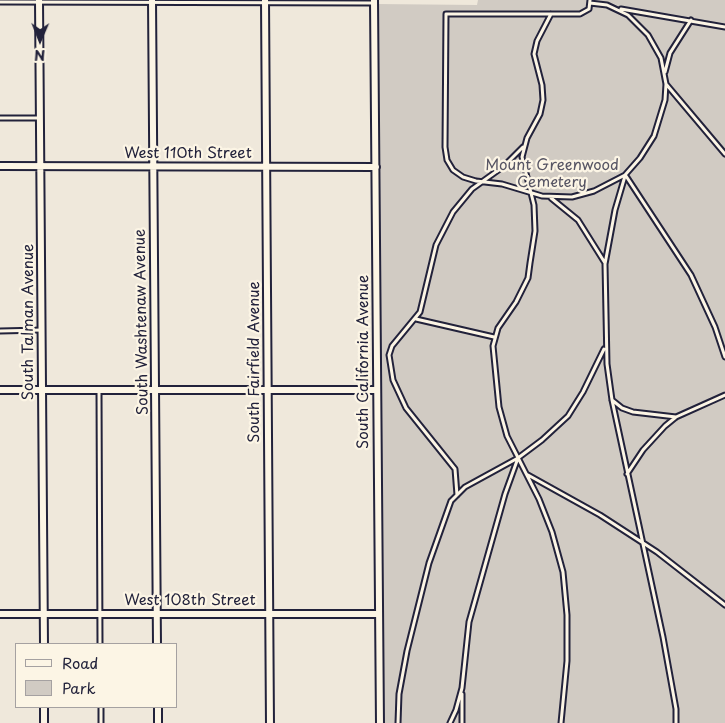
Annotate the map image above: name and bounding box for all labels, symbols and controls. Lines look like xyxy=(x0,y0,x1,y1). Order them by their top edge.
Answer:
north arrow xyxy=(15,15,65,65)
text: N xyxy=(34,45,45,66)
street label: West 110th Street xyxy=(124,145,252,163)
park label: Mount Greenwood Cemetery xyxy=(485,157,619,192)
street label: South Washtenaw Avenue xyxy=(131,229,153,415)
street label: South Talman Avenue xyxy=(20,244,38,400)
street label: South California Avenue xyxy=(355,275,373,449)
street label: South Fairfield Avenue xyxy=(246,281,264,443)
street label: West 108th Street xyxy=(124,592,256,610)
legend xyxy=(15,643,178,708)
text: Road xyxy=(62,651,98,674)
text: Park xyxy=(62,676,96,699)

